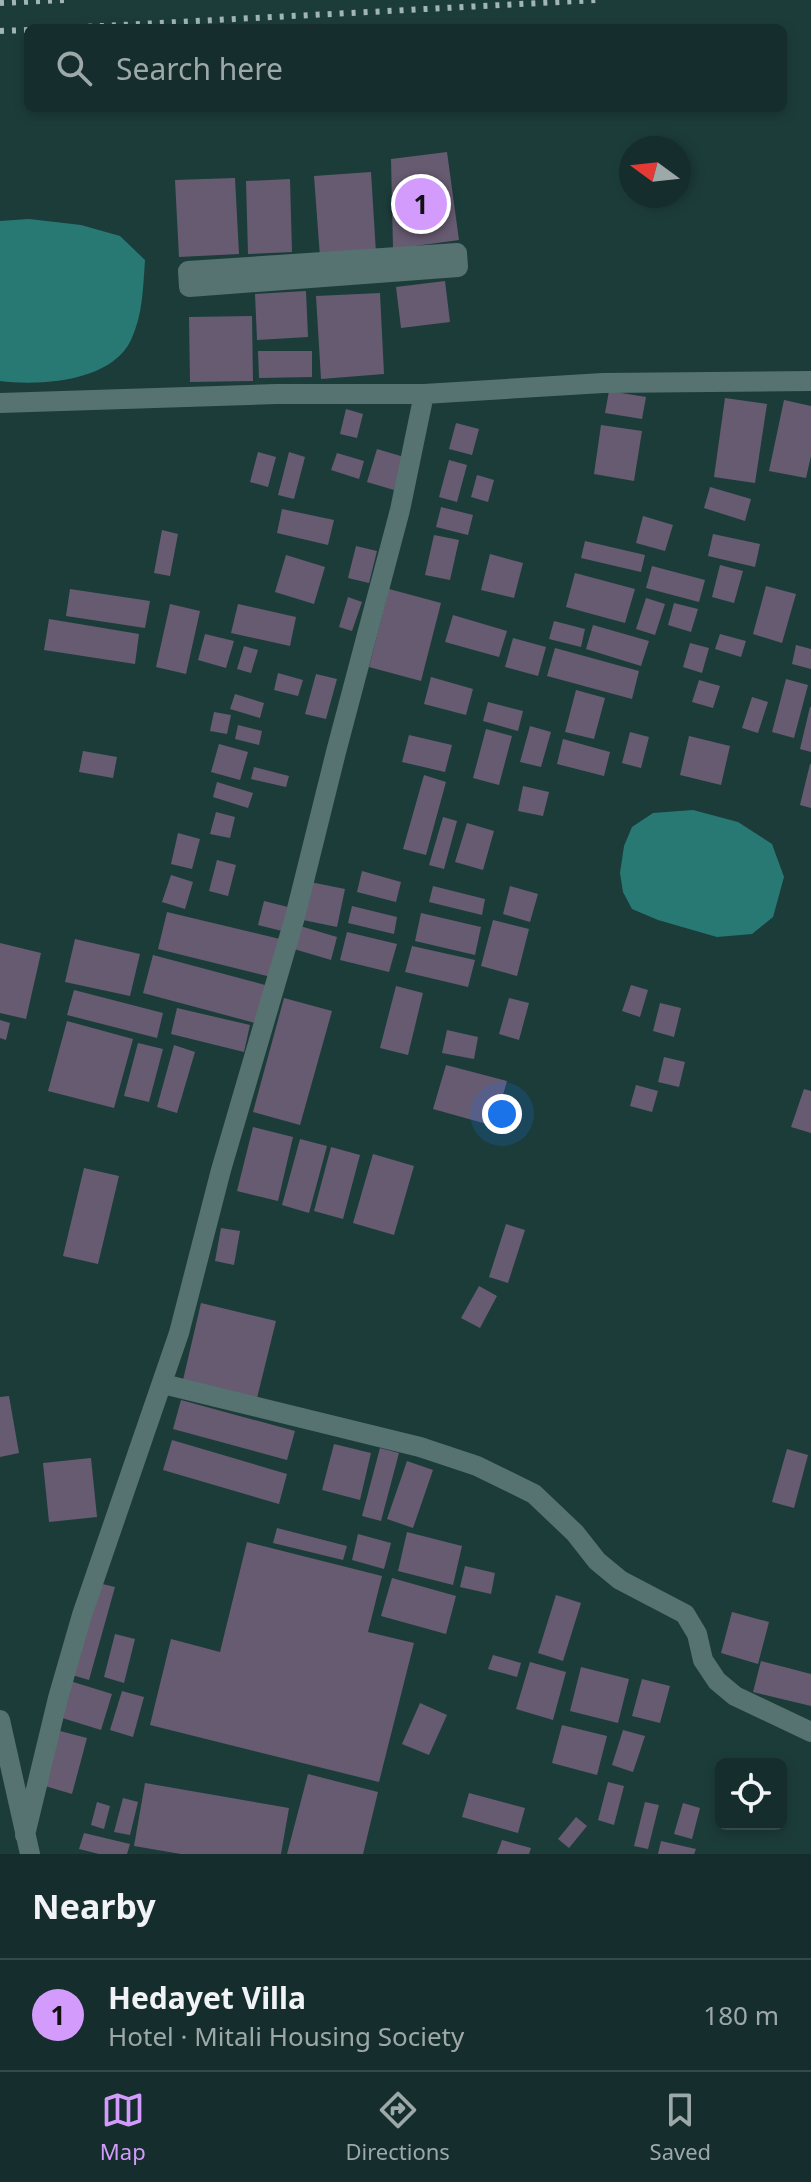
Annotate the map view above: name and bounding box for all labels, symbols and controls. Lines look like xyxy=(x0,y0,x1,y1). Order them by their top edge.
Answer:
search box xyxy=(24,24,787,112)
icon: search xyxy=(52,46,96,90)
text: Search here xyxy=(116,48,283,89)
north arrow xyxy=(619,136,691,208)
pin: 1 xyxy=(395,174,447,234)
your location xyxy=(482,1094,522,1134)
map controls xyxy=(715,1758,787,1830)
button: locate xyxy=(715,1758,787,1830)
text: Nearby xyxy=(32,1883,156,1929)
text: Hedayet Villa xyxy=(108,1977,306,2018)
text: 1 xyxy=(51,1997,65,2033)
text: 180 m xyxy=(703,1997,779,2033)
text: Hotel · Mitali Housing Society xyxy=(108,2018,464,2054)
tab: Map xyxy=(100,2088,146,2166)
tab: Directions xyxy=(345,2088,450,2166)
tab: Saved xyxy=(650,2088,711,2166)

